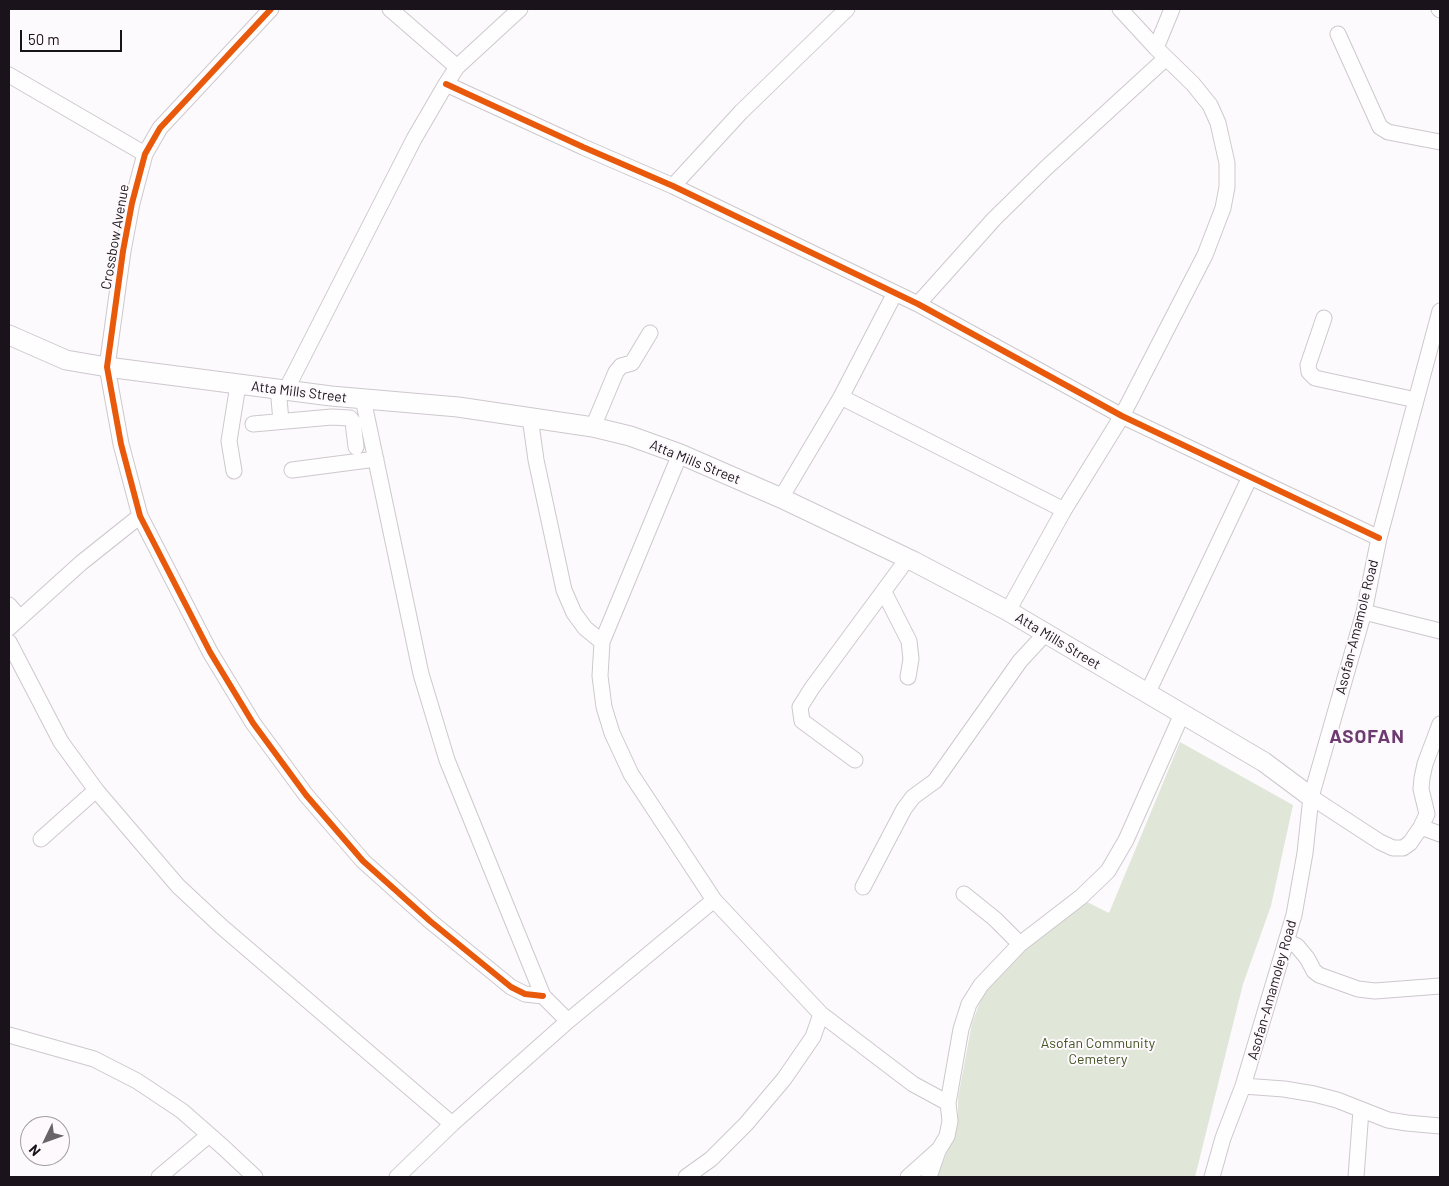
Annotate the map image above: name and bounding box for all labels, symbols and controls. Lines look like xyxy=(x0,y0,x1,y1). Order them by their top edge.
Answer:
scale bar xyxy=(22,20,125,52)
text: 50 m xyxy=(28,30,60,48)
street label: Crossbow Avenue xyxy=(97,183,133,291)
street label: Atta Mills Street xyxy=(250,378,348,406)
street label: Atta Mills Street xyxy=(647,436,743,488)
street label: Asofan-Amamole Road xyxy=(1332,558,1382,696)
street label: Atta Mills Street xyxy=(1012,609,1104,673)
district label: ASOFAN xyxy=(1328,726,1406,748)
street label: Asofan-Amamoley Road xyxy=(1244,918,1300,1062)
park label: Asofan Community Cemetery xyxy=(1041,1035,1155,1068)
north arrow xyxy=(20,1116,70,1166)
text: N xyxy=(25,1142,44,1160)

